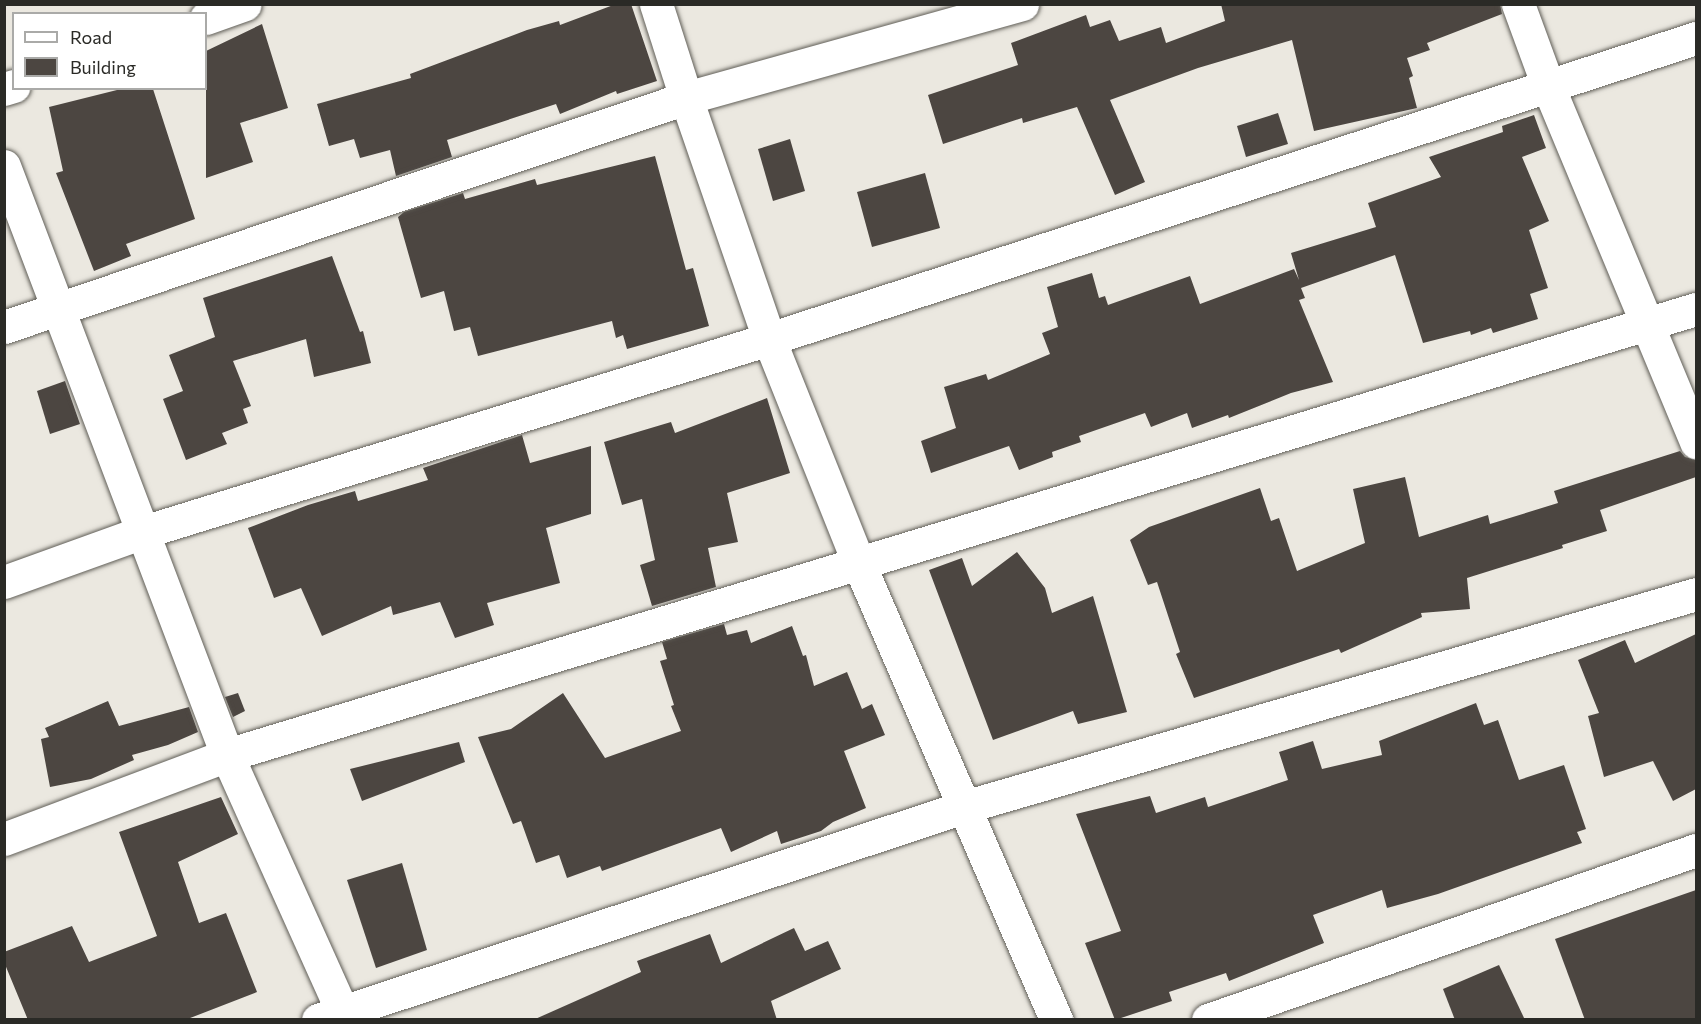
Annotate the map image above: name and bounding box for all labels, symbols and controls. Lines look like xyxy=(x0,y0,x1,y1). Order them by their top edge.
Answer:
legend xyxy=(12,12,207,90)
text: Road xyxy=(70,26,112,48)
text: Building xyxy=(70,56,136,78)

